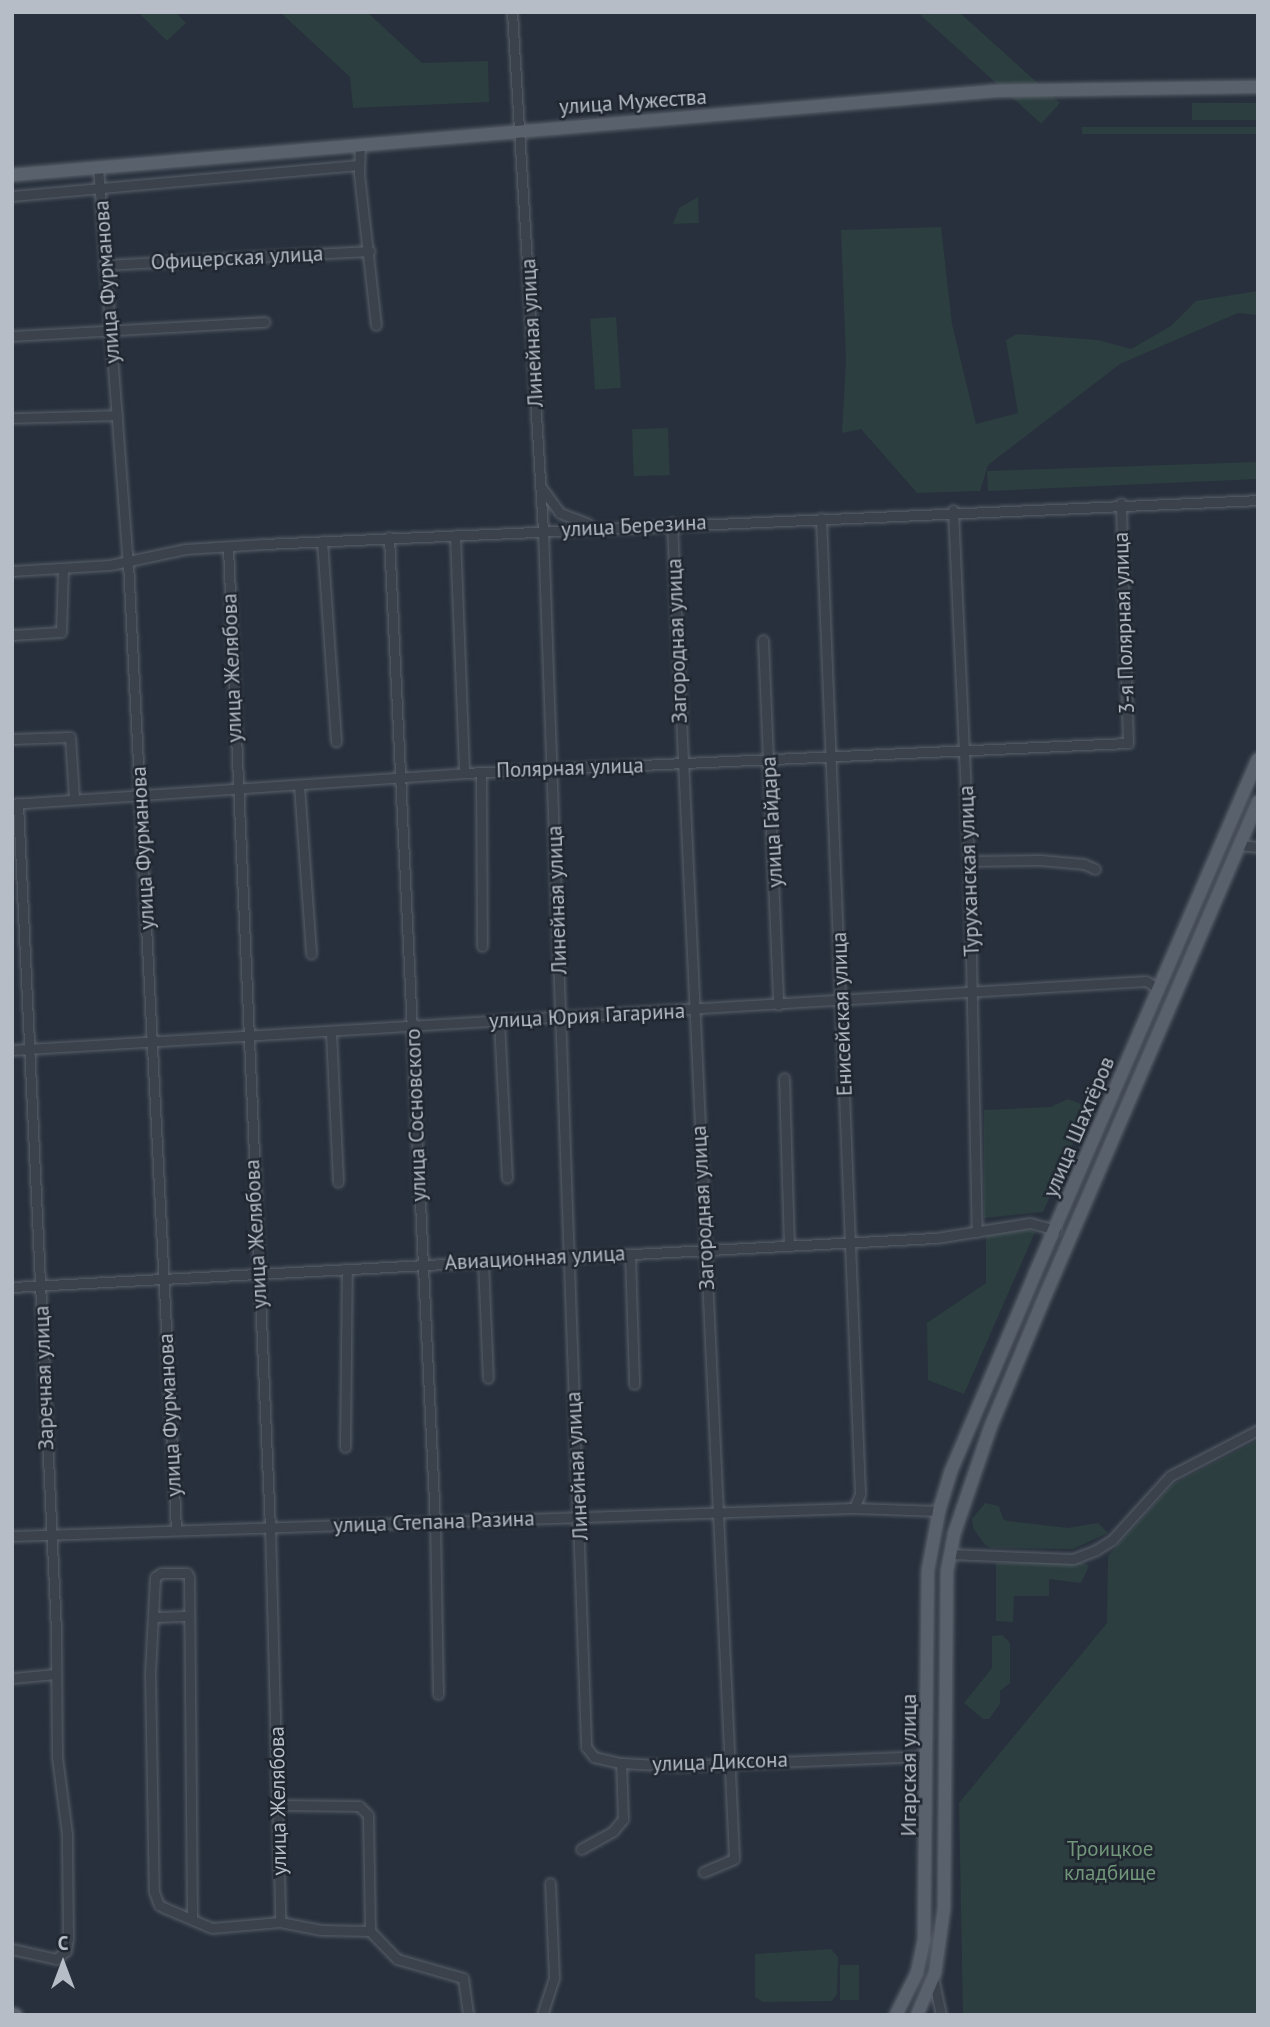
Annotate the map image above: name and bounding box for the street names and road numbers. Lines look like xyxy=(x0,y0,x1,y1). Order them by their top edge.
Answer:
street label: улица Мужества xyxy=(558,84,708,120)
street label: улица Фурманова xyxy=(89,199,125,365)
street label: Офицерская улица xyxy=(150,241,324,275)
street label: Линейная улица xyxy=(516,258,548,408)
street label: улица Березина xyxy=(561,510,707,542)
street label: 3-я Полярная улица xyxy=(1108,531,1140,715)
street label: Загородная улица xyxy=(662,558,692,724)
street label: улица Желябова xyxy=(217,593,247,743)
street label: Полярная улица xyxy=(496,753,644,783)
street label: улица Гайдара xyxy=(756,756,788,888)
street label: улица Фурманова xyxy=(126,766,160,930)
street label: Туруханская улица xyxy=(953,785,985,957)
street label: Линейная улица xyxy=(542,825,572,975)
street label: Енисейская улица xyxy=(827,932,857,1096)
street label: улица Юрия Гагарина xyxy=(488,998,686,1034)
street label: улица Сосновского xyxy=(400,1028,432,1202)
street label: улица Шахтёров xyxy=(1038,1053,1120,1201)
street label: Загородная улица xyxy=(686,1125,720,1291)
street label: улица Желябова xyxy=(240,1159,272,1309)
street label: Авиационная улица xyxy=(444,1241,626,1275)
street label: Заречная улица xyxy=(29,1305,59,1451)
street label: улица Фурманова xyxy=(153,1333,187,1497)
street label: Линейная улица xyxy=(561,1391,593,1541)
street label: улица Степана Разина xyxy=(333,1506,535,1538)
street label: Игарская улица xyxy=(896,1694,922,1836)
street label: улица Желябова xyxy=(264,1726,292,1876)
street label: улица Диксона xyxy=(651,1747,789,1777)

